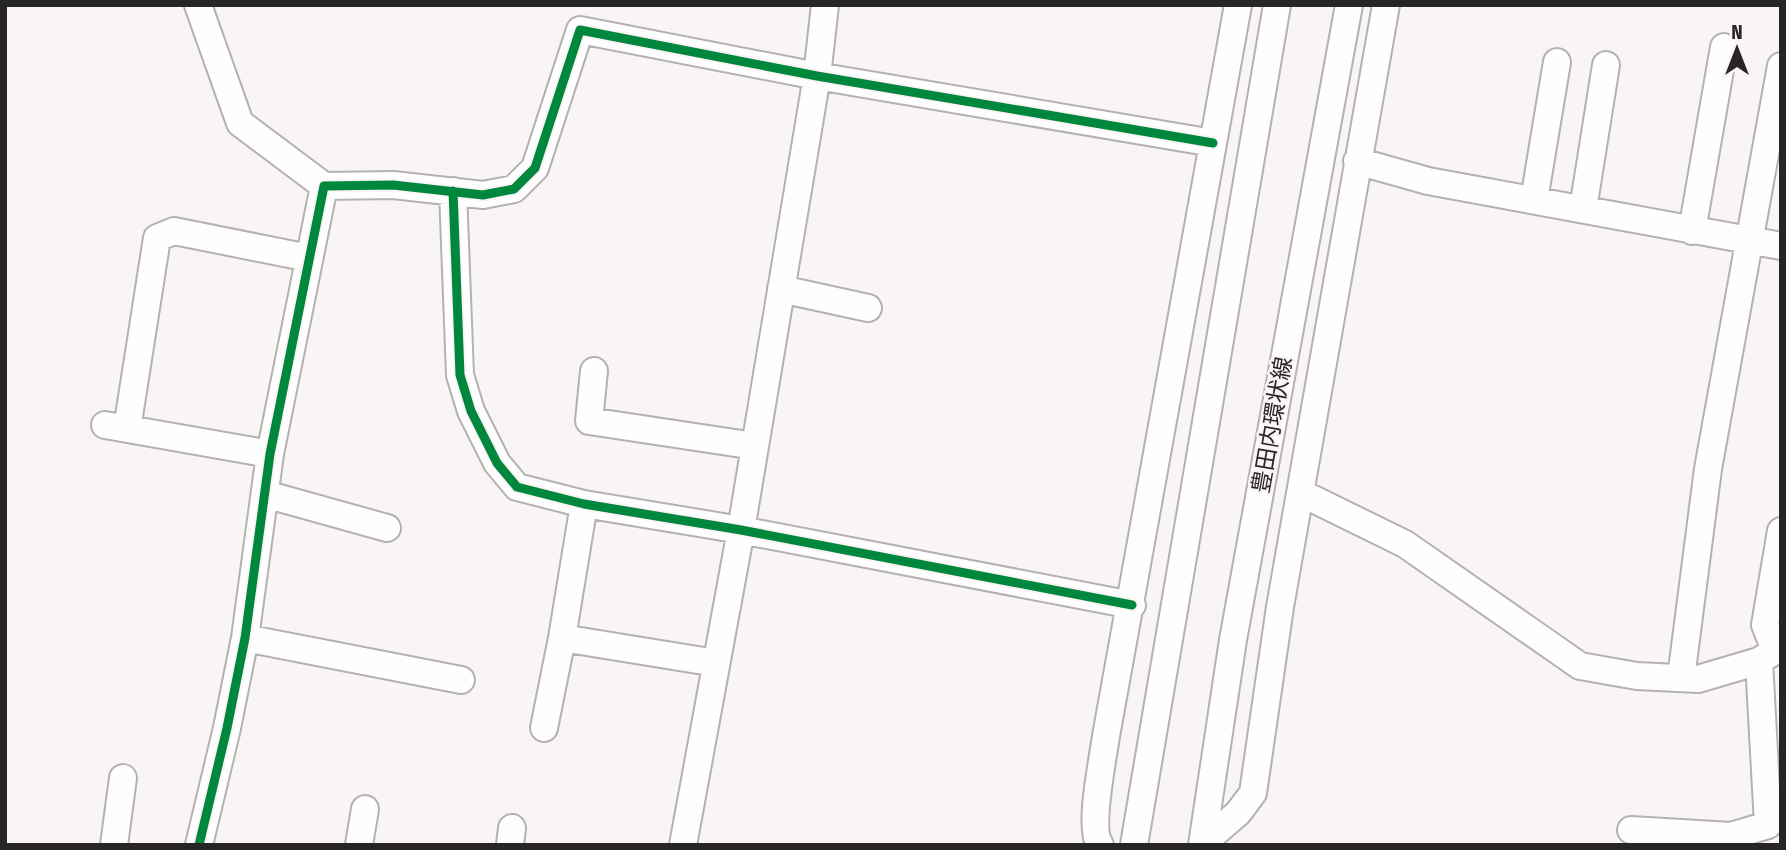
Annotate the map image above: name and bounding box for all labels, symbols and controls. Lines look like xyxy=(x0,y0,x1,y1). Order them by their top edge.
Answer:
north arrow xyxy=(1702,14,1772,84)
text: N xyxy=(1731,21,1743,44)
street label: 豊田内環状線 xyxy=(1246,355,1298,495)

